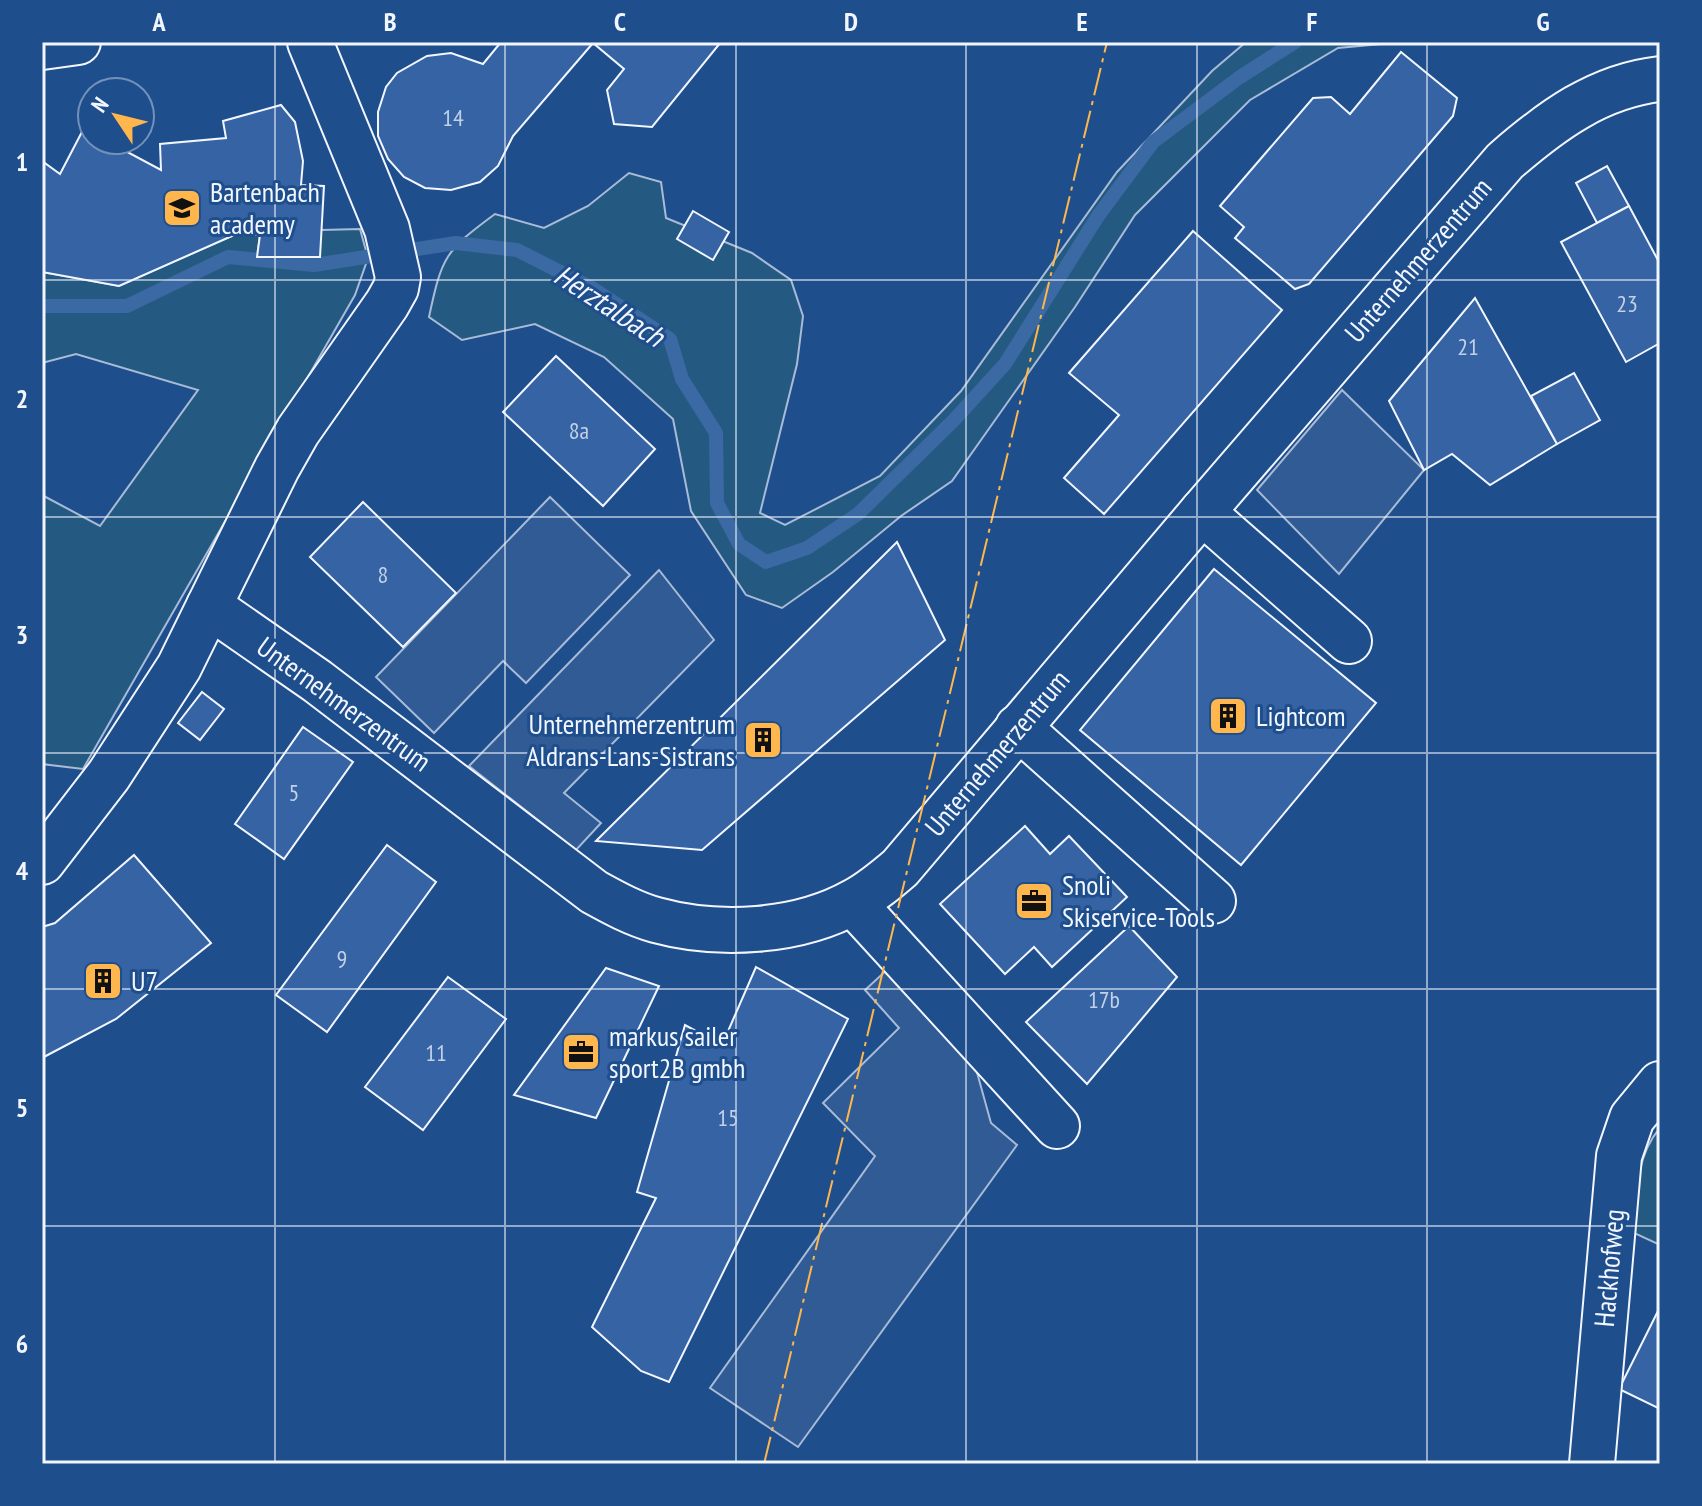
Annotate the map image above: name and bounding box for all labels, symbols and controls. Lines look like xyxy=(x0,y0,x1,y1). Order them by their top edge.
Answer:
text: A xyxy=(151,5,166,38)
text: B xyxy=(384,5,397,38)
text: C xyxy=(614,5,626,38)
text: D xyxy=(844,5,858,38)
text: E xyxy=(1076,5,1088,38)
text: F xyxy=(1307,5,1318,38)
text: G xyxy=(1536,5,1550,38)
north arrow xyxy=(76,76,156,156)
text: N xyxy=(85,92,114,117)
house number: 14 xyxy=(442,102,464,133)
text: 1 xyxy=(16,145,28,178)
street label: Unternehmerzentrum xyxy=(1336,170,1499,350)
place label: Bartenbach academy xyxy=(210,173,320,242)
school or university icon: Bartenbach academy xyxy=(161,187,203,229)
water label: Herztalbach xyxy=(547,255,674,356)
house number: 23 xyxy=(1616,288,1638,319)
house number: 21 xyxy=(1457,331,1479,362)
text: 2 xyxy=(16,382,28,415)
house number: 8a xyxy=(569,415,589,446)
house number: 8 xyxy=(378,559,388,590)
text: 3 xyxy=(16,618,28,651)
street label: Unternehmerzentrum xyxy=(250,628,439,779)
street label: Unternehmerzentrum xyxy=(916,662,1077,844)
building icon: Lightcom xyxy=(1207,695,1249,737)
place label: Lightcom xyxy=(1256,697,1345,734)
place label: Unternehmerzentrum Aldrans-Lans-Sistrans xyxy=(526,705,735,774)
building icon: Unternehmerzentrum Aldrans-Lans-Sistrans xyxy=(742,719,784,761)
house number: 5 xyxy=(289,777,299,808)
text: 4 xyxy=(16,854,29,887)
place label: Snoli Skiservice-Tools xyxy=(1062,866,1215,935)
office icon: Snoli Skiservice-Tools xyxy=(1013,880,1055,922)
house number: 9 xyxy=(337,943,347,974)
building icon: U7 xyxy=(82,960,124,1002)
place label: U7 xyxy=(131,962,158,999)
house number: 17b xyxy=(1088,984,1120,1015)
place label: markus sailer sport2B gmbh xyxy=(609,1017,745,1086)
office icon: markus sailer sport2B gmbh xyxy=(560,1031,602,1073)
house number: 11 xyxy=(425,1037,447,1068)
text: 5 xyxy=(16,1091,28,1124)
house number: 15 xyxy=(717,1102,739,1133)
street label: Hackhofweg xyxy=(1585,1208,1632,1328)
text: 6 xyxy=(16,1327,28,1360)

